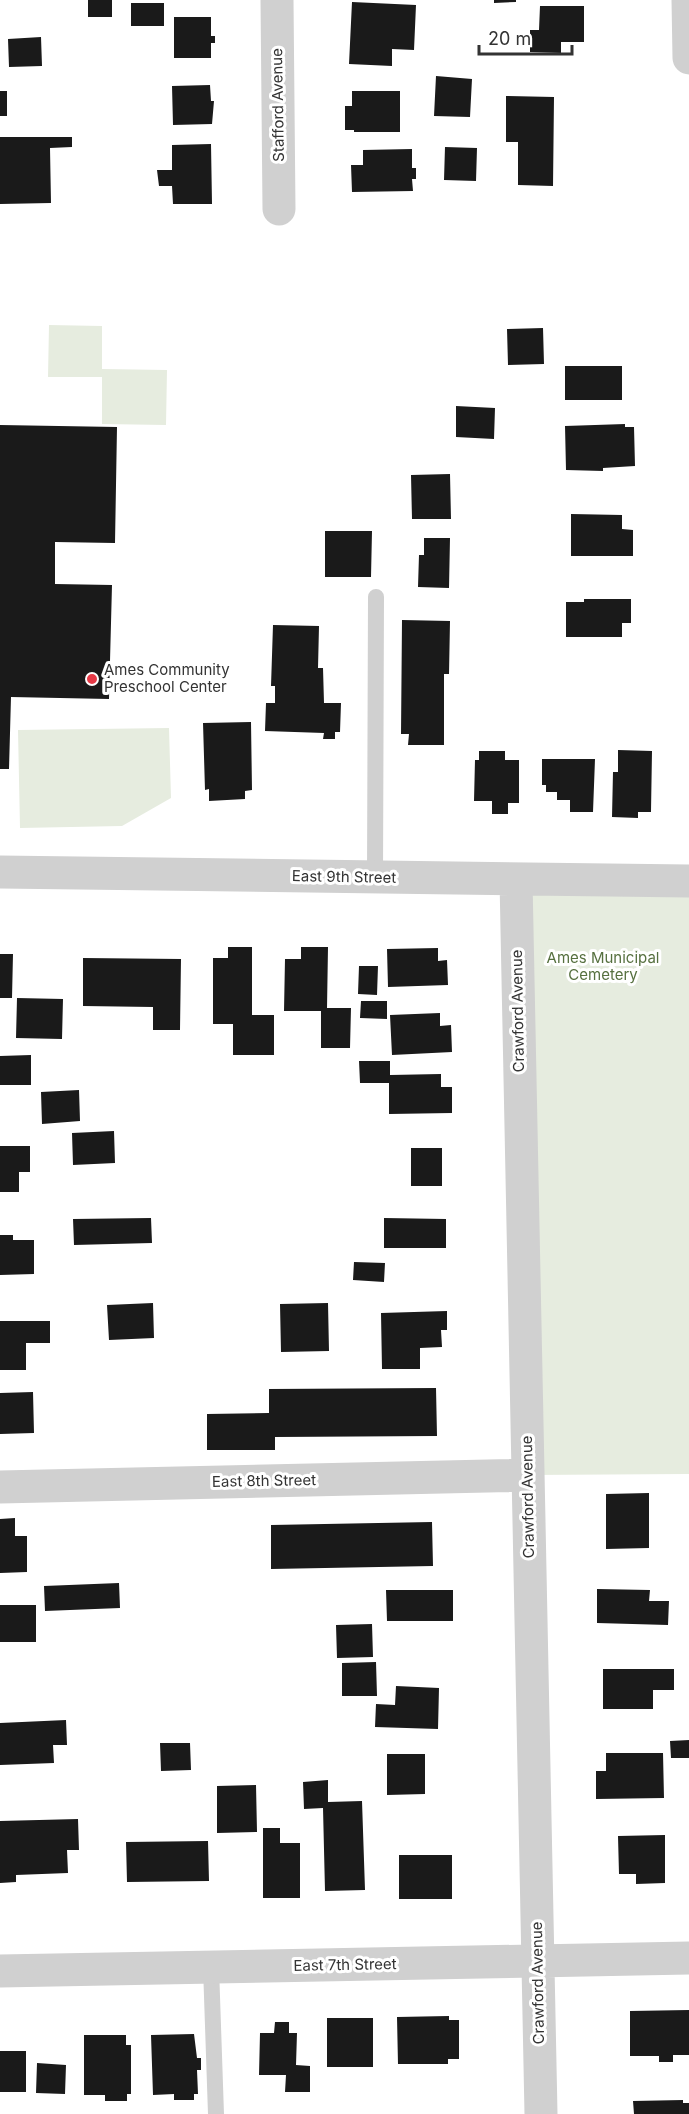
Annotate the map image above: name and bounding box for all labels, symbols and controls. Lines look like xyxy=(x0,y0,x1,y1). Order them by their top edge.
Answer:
scale bar xyxy=(479,18,572,56)
text: 20 m xyxy=(488,28,531,49)
street label: Stafford Avenue xyxy=(267,48,288,162)
place label: Ames Community Preschool Center xyxy=(104,660,230,696)
marker: Ames Community Preschool Center xyxy=(85,672,99,686)
street label: East 9th Street xyxy=(292,866,396,887)
park label: Ames Municipal Cemetery xyxy=(547,948,659,984)
street label: Crawford Avenue xyxy=(507,949,528,1073)
street label: Crawford Avenue xyxy=(517,1435,538,1559)
street label: East 8th Street xyxy=(212,1470,316,1491)
street label: Crawford Avenue xyxy=(527,1921,548,2045)
street label: East 7th Street xyxy=(293,1954,397,1975)

